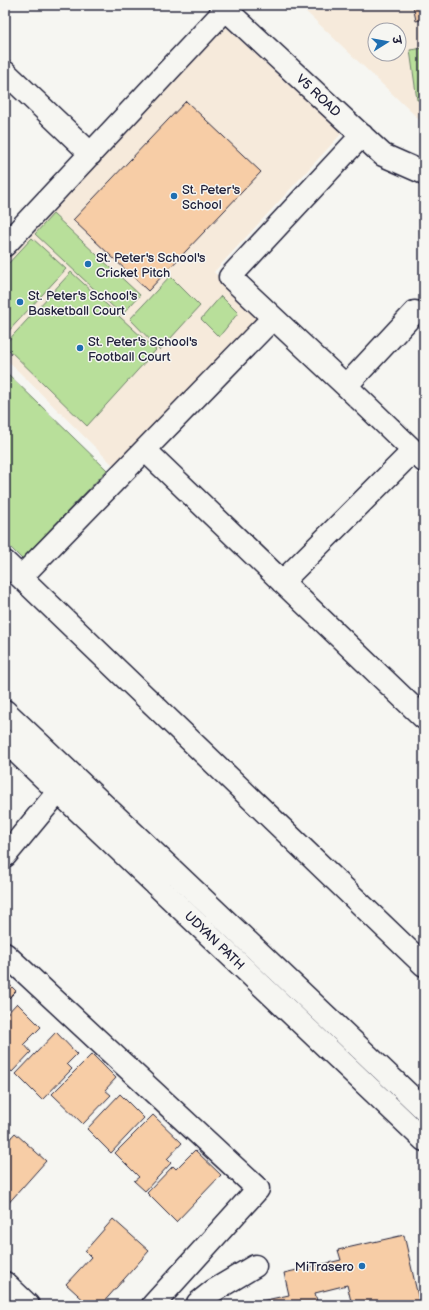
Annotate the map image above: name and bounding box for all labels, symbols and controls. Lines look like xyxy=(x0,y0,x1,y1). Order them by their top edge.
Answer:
north arrow xyxy=(367,22,407,62)
text: उ xyxy=(389,34,404,47)
street label: V5 ROAD xyxy=(293,71,344,120)
place label: St. Peter's School xyxy=(182,182,241,213)
marker: St. Peter's School xyxy=(169,191,179,201)
place label: St. Peter's School's Cricket Pitch xyxy=(96,250,206,281)
marker: St. Peter's School's Cricket Pitch xyxy=(83,259,93,269)
place label: St. Peter's School's Basketball Court xyxy=(28,288,138,319)
marker: St. Peter's School's Basketball Court xyxy=(15,297,25,307)
place label: St. Peter's School's Football Court xyxy=(88,334,198,365)
marker: St. Peter's School's Football Court xyxy=(75,343,85,353)
street label: UDYAN PATH xyxy=(181,908,248,973)
place label: MiTrasero xyxy=(295,1259,354,1275)
marker: MiTrasero xyxy=(357,1261,367,1271)

